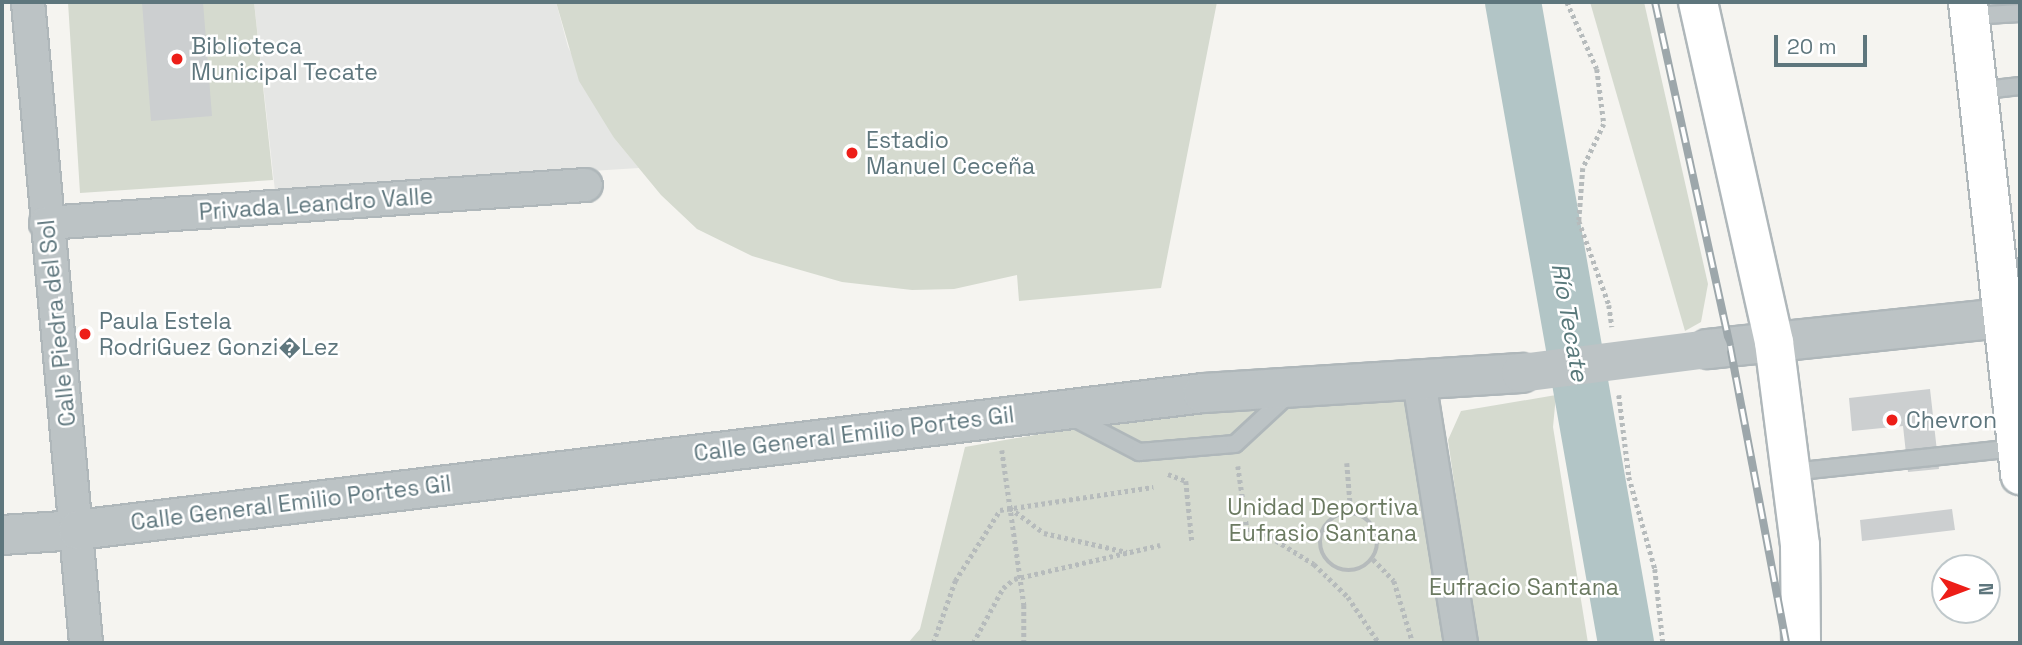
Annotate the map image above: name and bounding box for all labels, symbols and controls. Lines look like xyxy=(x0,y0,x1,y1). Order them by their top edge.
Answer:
scale bar xyxy=(1777,21,1870,65)
place label: Biblioteca Municipal Tecate xyxy=(191,32,379,86)
text: 20 m xyxy=(1787,33,1837,60)
marker: Biblioteca Municipal Tecate xyxy=(169,51,185,67)
place label: Estadio Manuel Ceceña xyxy=(866,126,1035,180)
marker: Estadio Manuel Ceceña xyxy=(844,145,860,161)
street label: Privada Leandro Valle xyxy=(198,182,434,226)
street label: Calle Piedra del Sol xyxy=(32,218,82,428)
water label: Río Tecate xyxy=(1545,260,1595,384)
place label: Paula Estela RodriGuez Gonzi�Lez xyxy=(99,307,339,361)
marker: Paula Estela RodriGuez Gonzi�Lez xyxy=(77,326,93,342)
street label: Calle General Emilio Portes Gil xyxy=(692,401,1016,467)
place label: Chevron xyxy=(1906,406,1997,434)
marker: Chevron xyxy=(1884,412,1900,428)
street label: Calle General Emilio Portes Gil xyxy=(129,470,453,536)
park label: Unidad Deportiva Eufrasio Santana xyxy=(1227,493,1419,547)
north arrow xyxy=(1931,554,2001,624)
park label: Eufracio Santana xyxy=(1429,573,1619,601)
text: N xyxy=(1973,583,1998,595)

